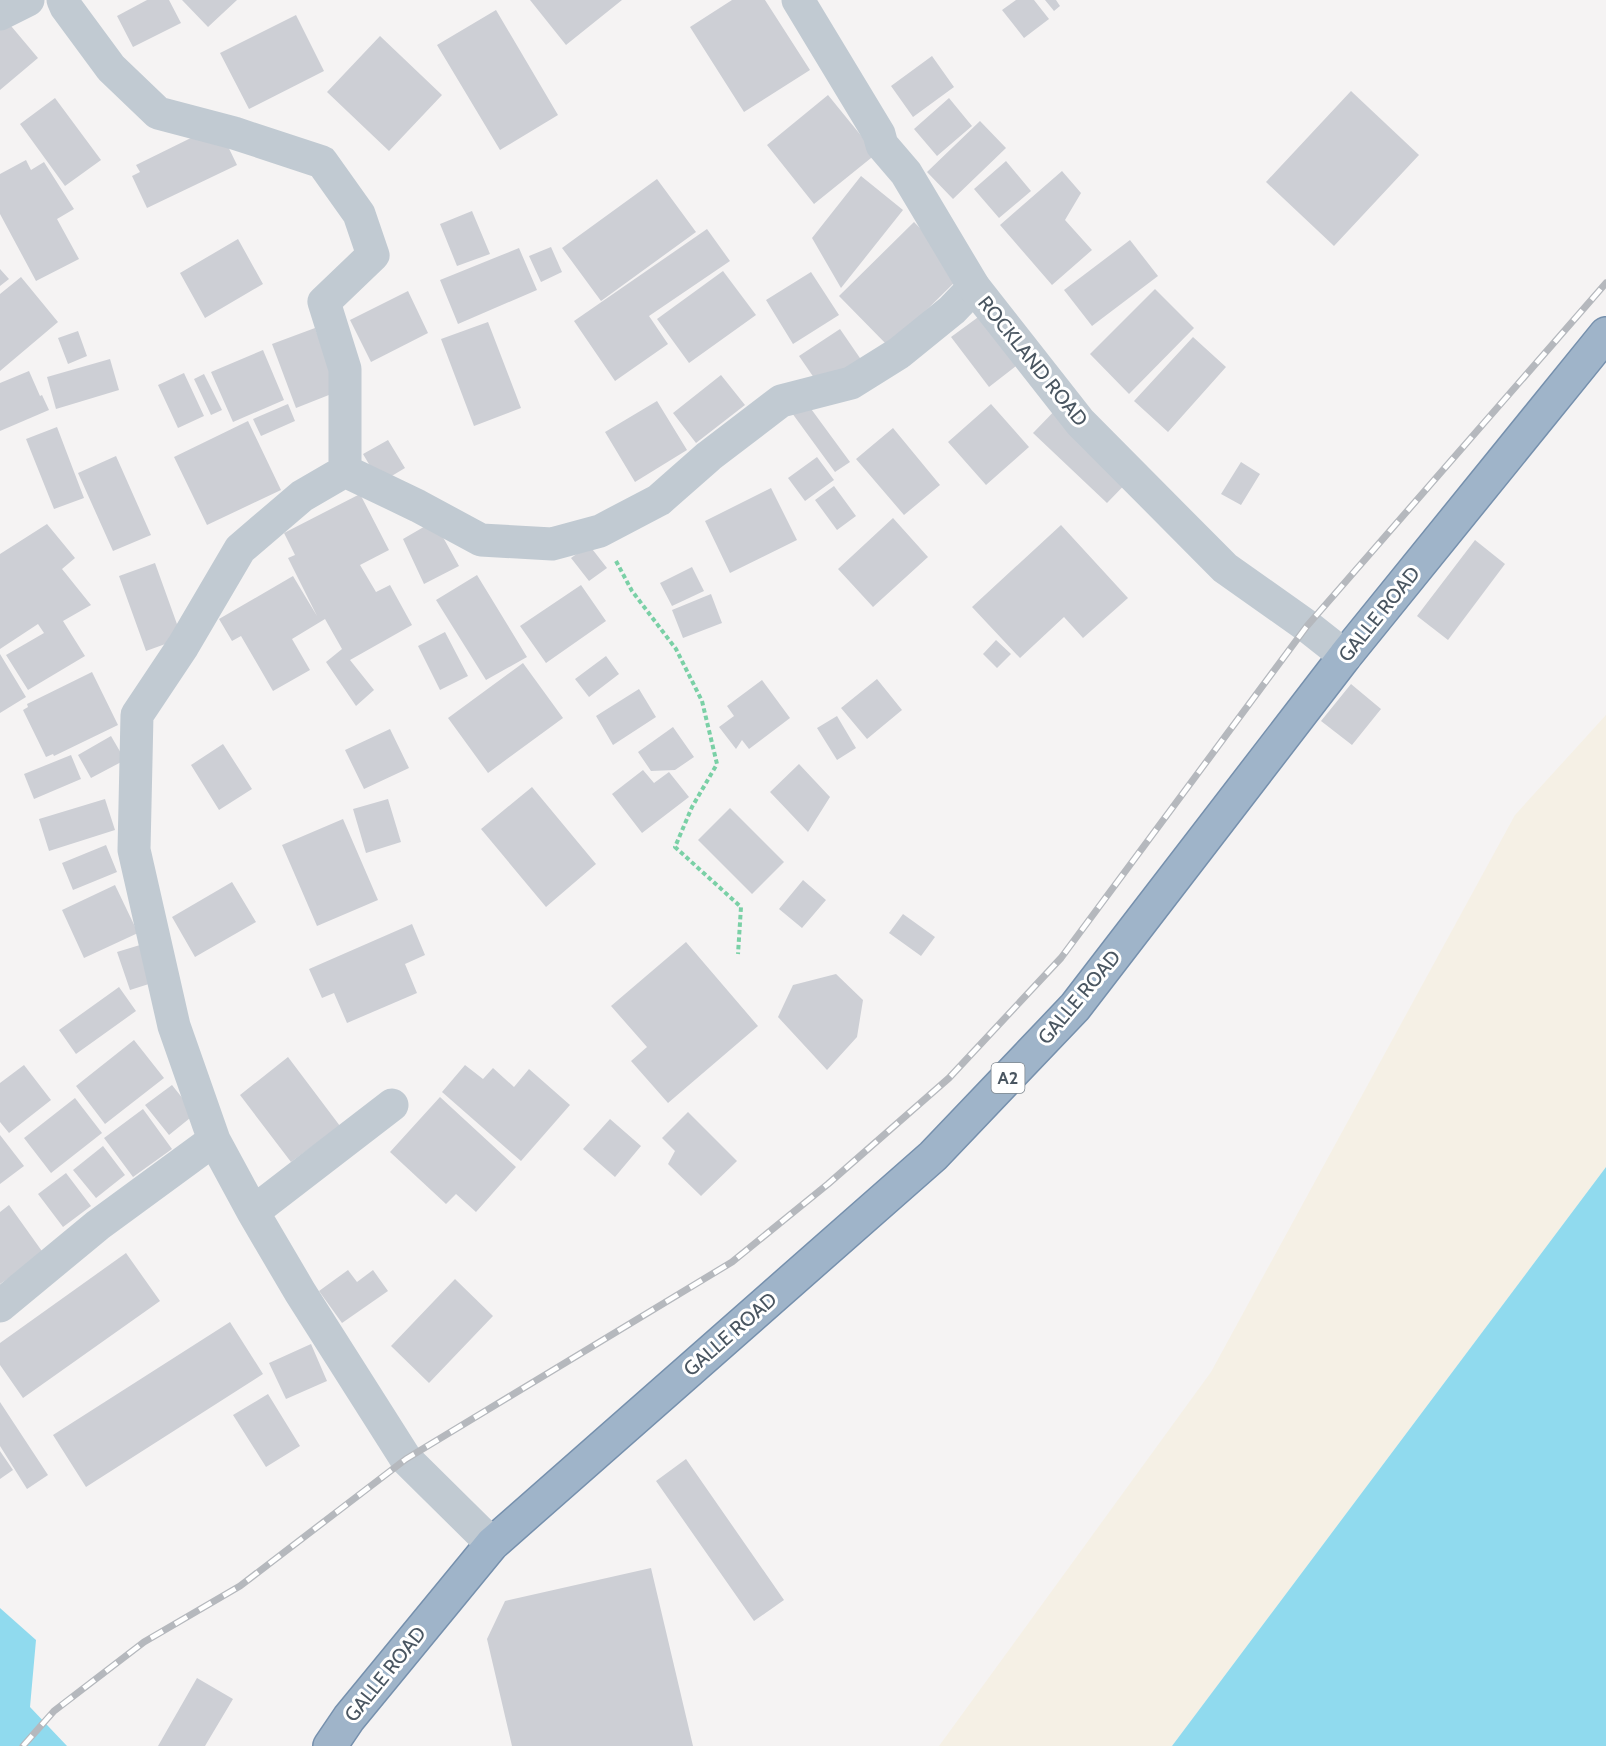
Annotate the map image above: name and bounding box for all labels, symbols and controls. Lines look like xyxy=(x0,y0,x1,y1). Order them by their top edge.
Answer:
street label: ROCKLAND ROAD xyxy=(973,291,1093,431)
street label: GALLE ROAD xyxy=(1333,562,1425,666)
street label: GALLE ROAD xyxy=(1033,945,1125,1049)
road number: A2 xyxy=(992,1063,1024,1093)
street label: GALLE ROAD xyxy=(679,1287,781,1381)
street label: GALLE ROAD xyxy=(339,1622,431,1726)

